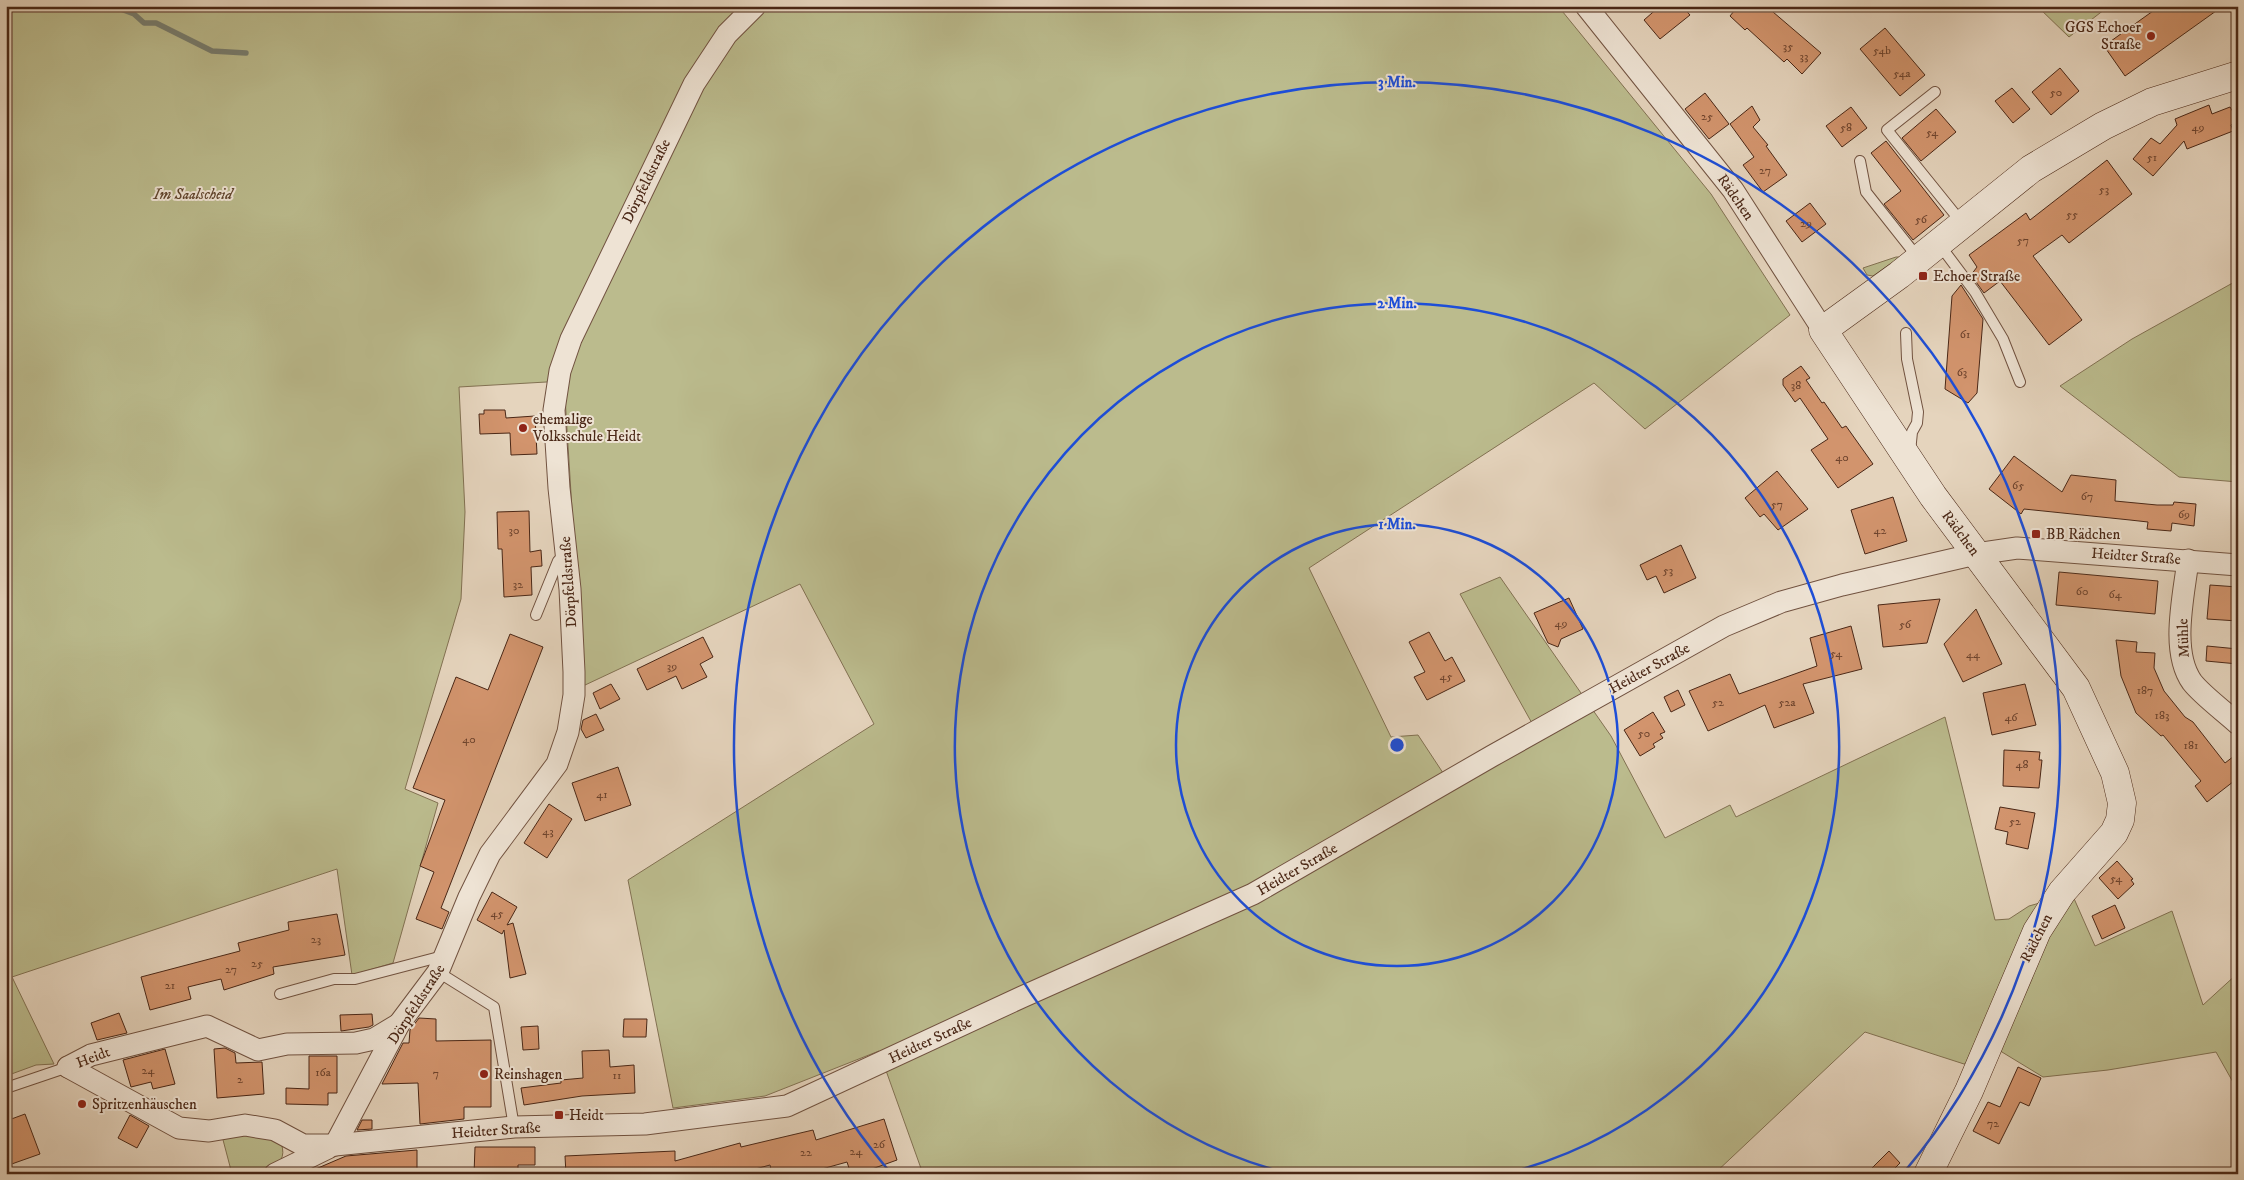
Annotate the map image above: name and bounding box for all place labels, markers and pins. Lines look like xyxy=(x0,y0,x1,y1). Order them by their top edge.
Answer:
place label: GGS Echoer Straße xyxy=(2065,18,2141,54)
marker: GGS Echoer Straße xyxy=(2145,30,2157,42)
place label: Echoer Straße xyxy=(1933,267,2020,286)
marker: Echoer Straße xyxy=(1917,270,1929,282)
place label: ehemalige Volksschule Heidt xyxy=(532,410,641,446)
marker: ehemalige Volksschule Heidt xyxy=(517,422,529,434)
place label: BB Rädchen xyxy=(2046,525,2121,544)
marker: BB Rädchen xyxy=(2030,528,2042,540)
centre of rings xyxy=(1388,736,1406,754)
place label: Reinshagen xyxy=(494,1065,563,1084)
marker: Reinshagen xyxy=(478,1068,490,1080)
place label: Spritzenhäuschen xyxy=(92,1095,197,1114)
marker: Spritzenhäuschen xyxy=(76,1098,88,1110)
place label: Heidt xyxy=(569,1106,604,1125)
marker: Heidt xyxy=(553,1109,565,1121)

